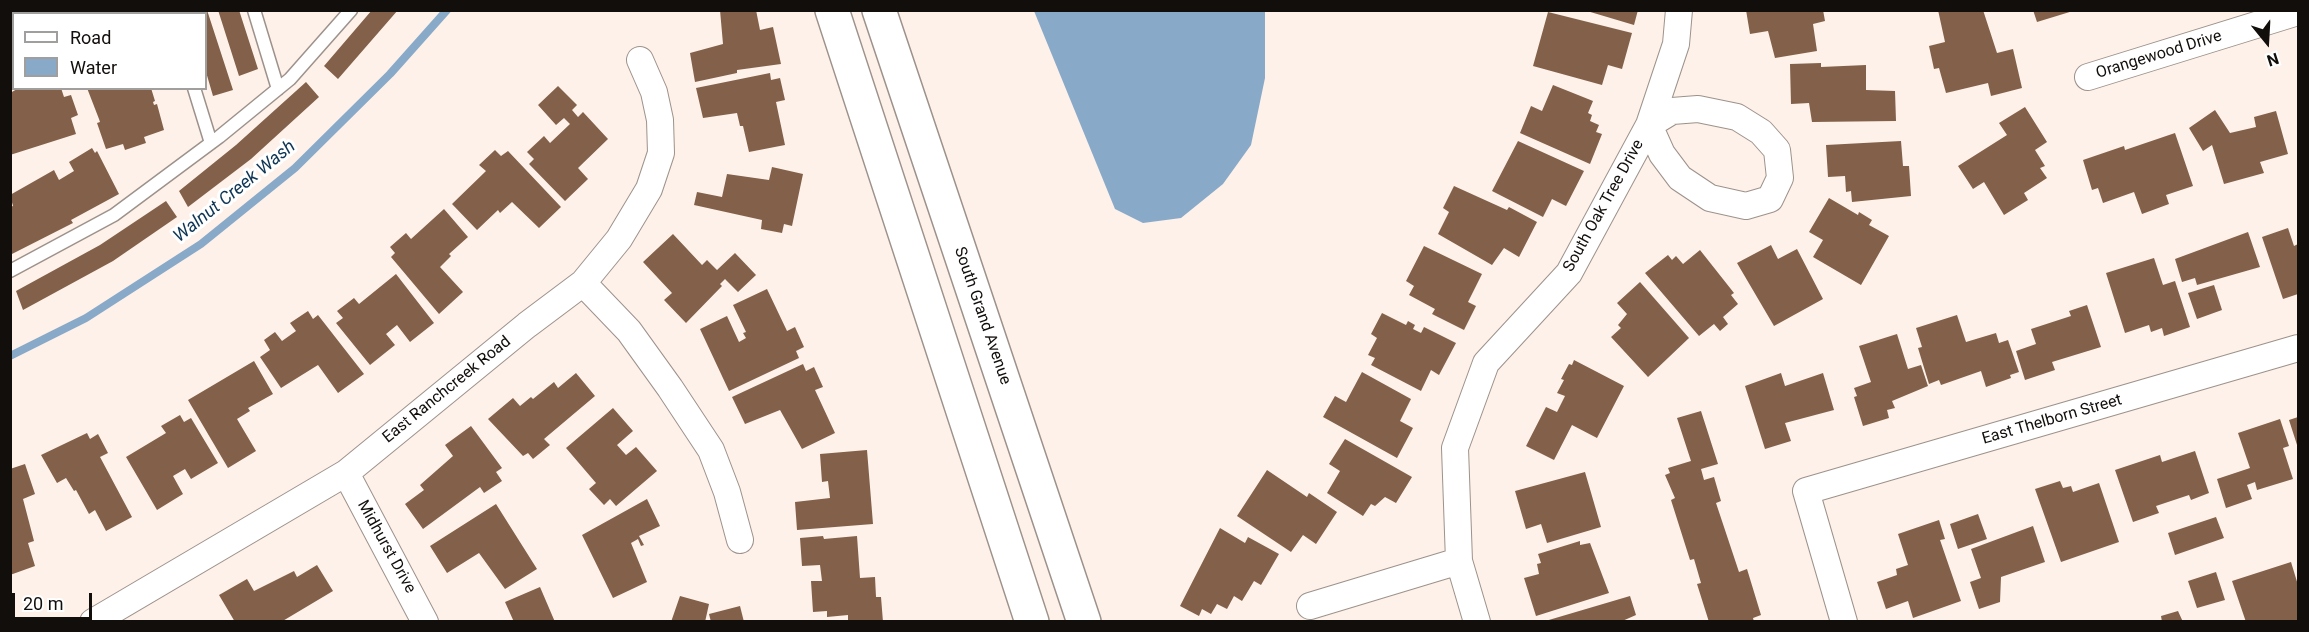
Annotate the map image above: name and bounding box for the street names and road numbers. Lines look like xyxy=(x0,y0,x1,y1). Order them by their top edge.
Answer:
street label: Orangewood Drive xyxy=(2094,27,2224,83)
street label: South Oak Tree Drive xyxy=(1560,136,1648,276)
street label: South Grand Avenue xyxy=(949,245,1015,387)
street label: East Ranchcreek Road xyxy=(379,332,515,448)
street label: East Thelborn Street xyxy=(1980,391,2124,449)
street label: Midhurst Drive xyxy=(353,497,419,597)

